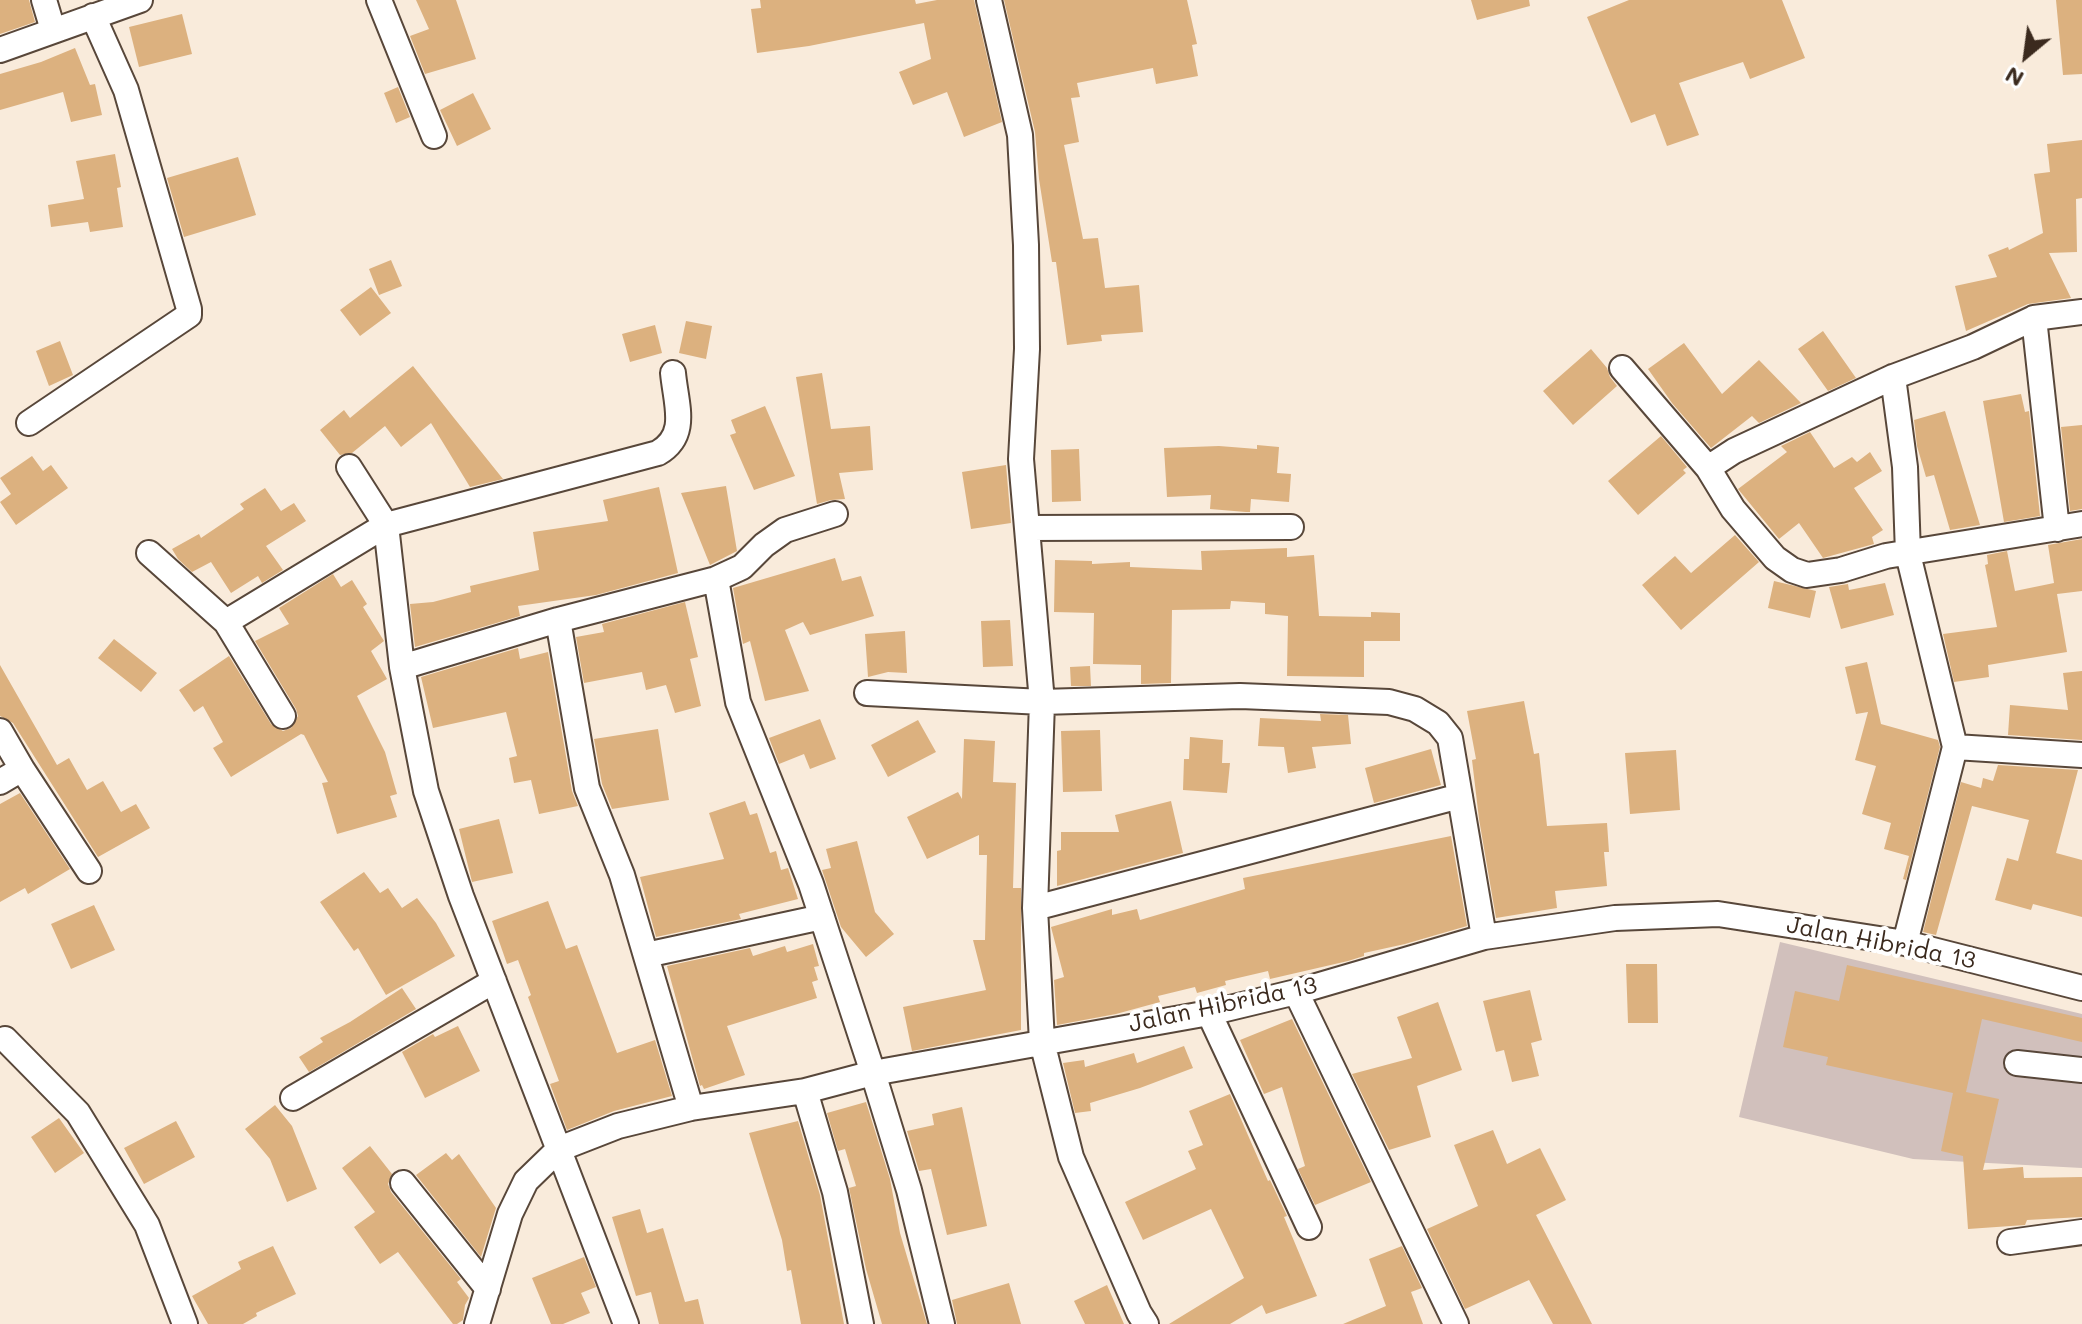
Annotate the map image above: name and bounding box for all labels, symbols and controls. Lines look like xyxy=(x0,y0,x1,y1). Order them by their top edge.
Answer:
north arrow xyxy=(1986,16,2066,96)
text: N xyxy=(2000,61,2028,94)
street label: Jalan Hibrida 13 xyxy=(1784,911,1978,975)
street label: Jalan Hibrida 13 xyxy=(1126,971,1320,1039)

